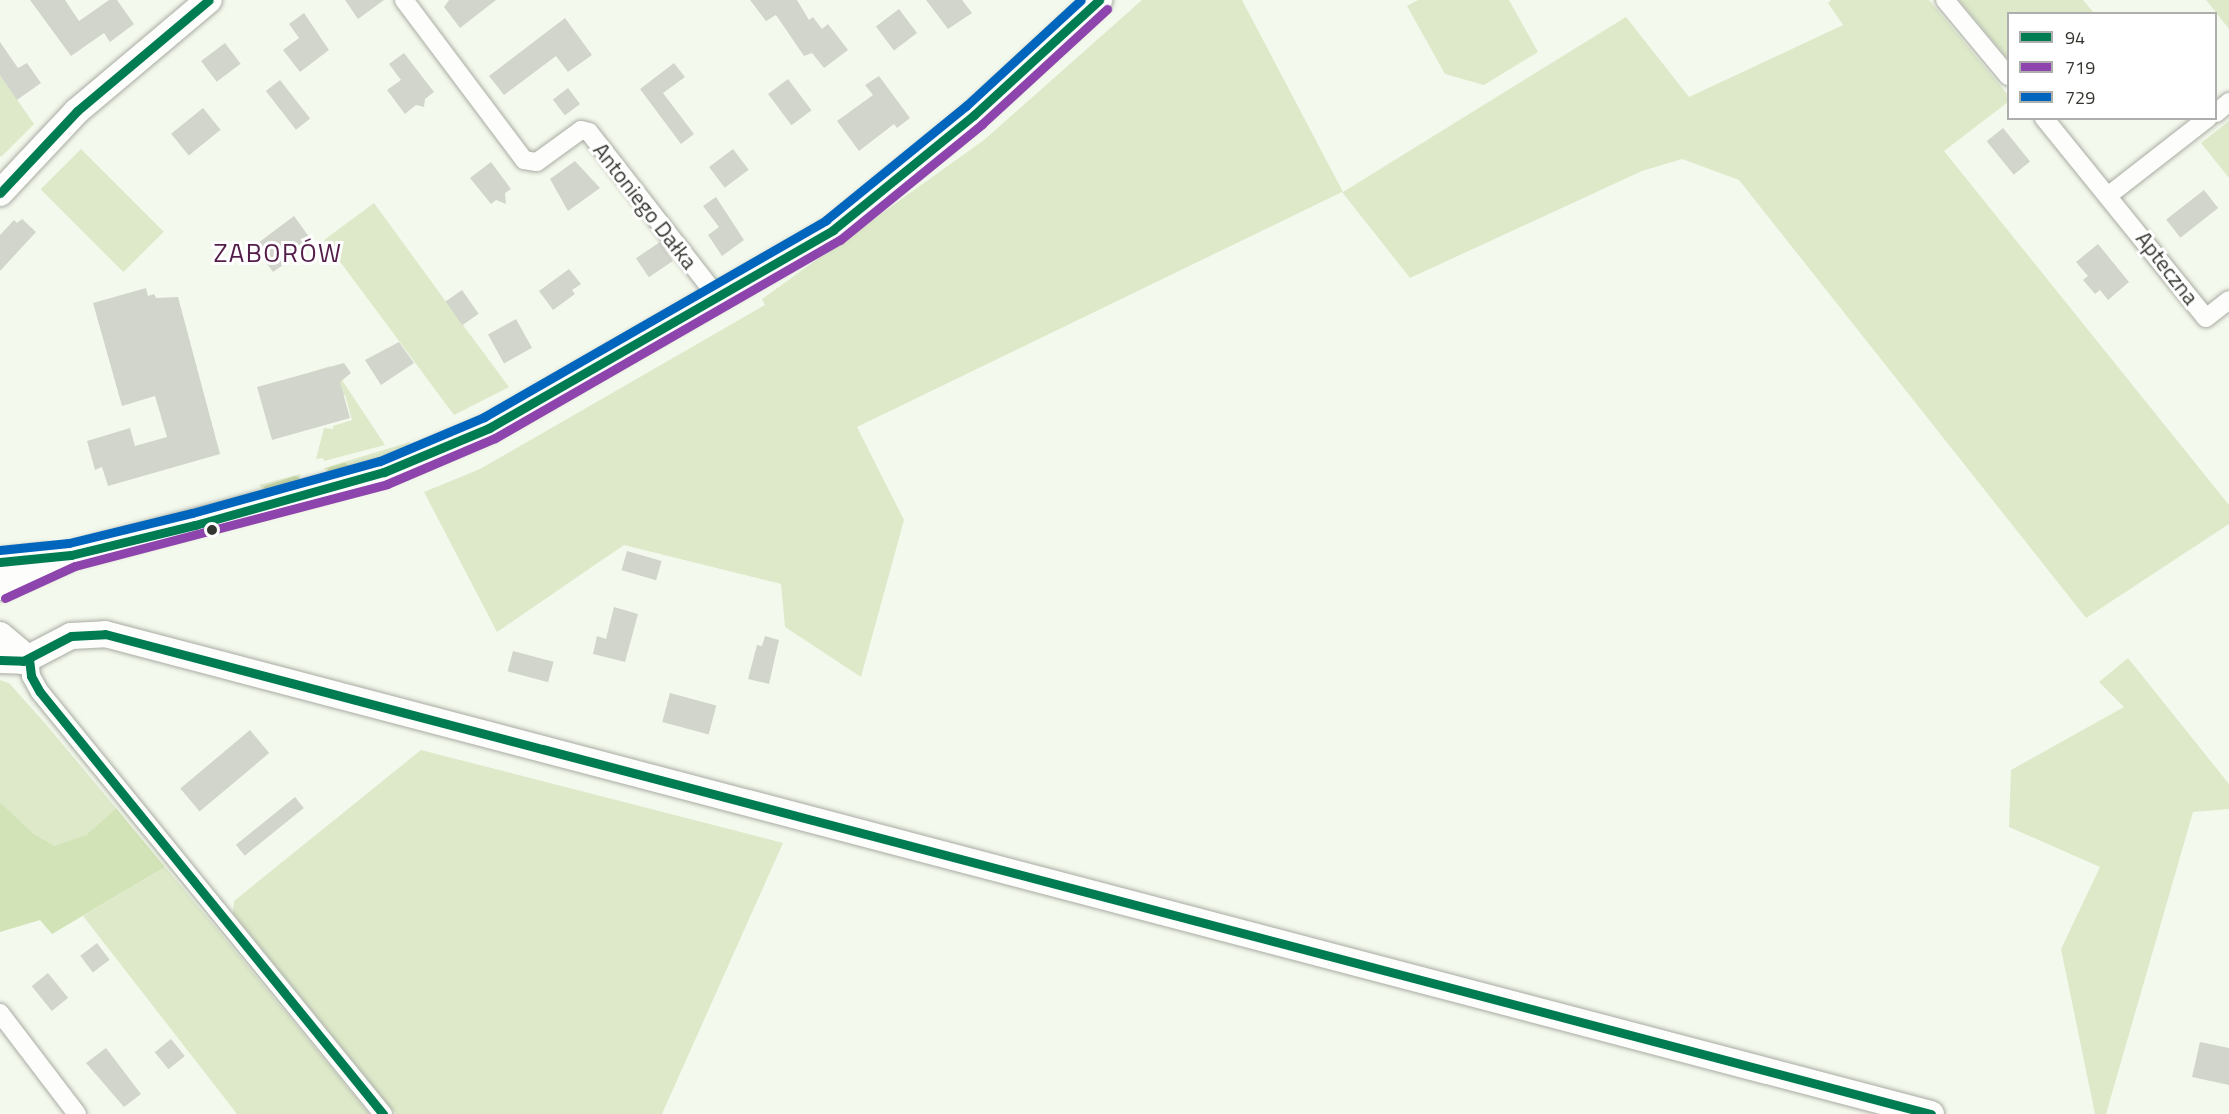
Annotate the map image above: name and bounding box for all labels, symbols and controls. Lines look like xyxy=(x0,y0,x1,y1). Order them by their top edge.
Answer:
legend xyxy=(2007,12,2217,120)
text: 94 xyxy=(2065,24,2085,51)
text: 719 xyxy=(2065,54,2095,81)
text: 729 xyxy=(2065,84,2095,111)
street label: Antoniego Dałka xyxy=(587,137,703,275)
street label: Apteczna xyxy=(2130,226,2204,310)
district label: ZABORÓW xyxy=(213,237,343,269)
unlabelled marker xyxy=(206,524,218,536)

